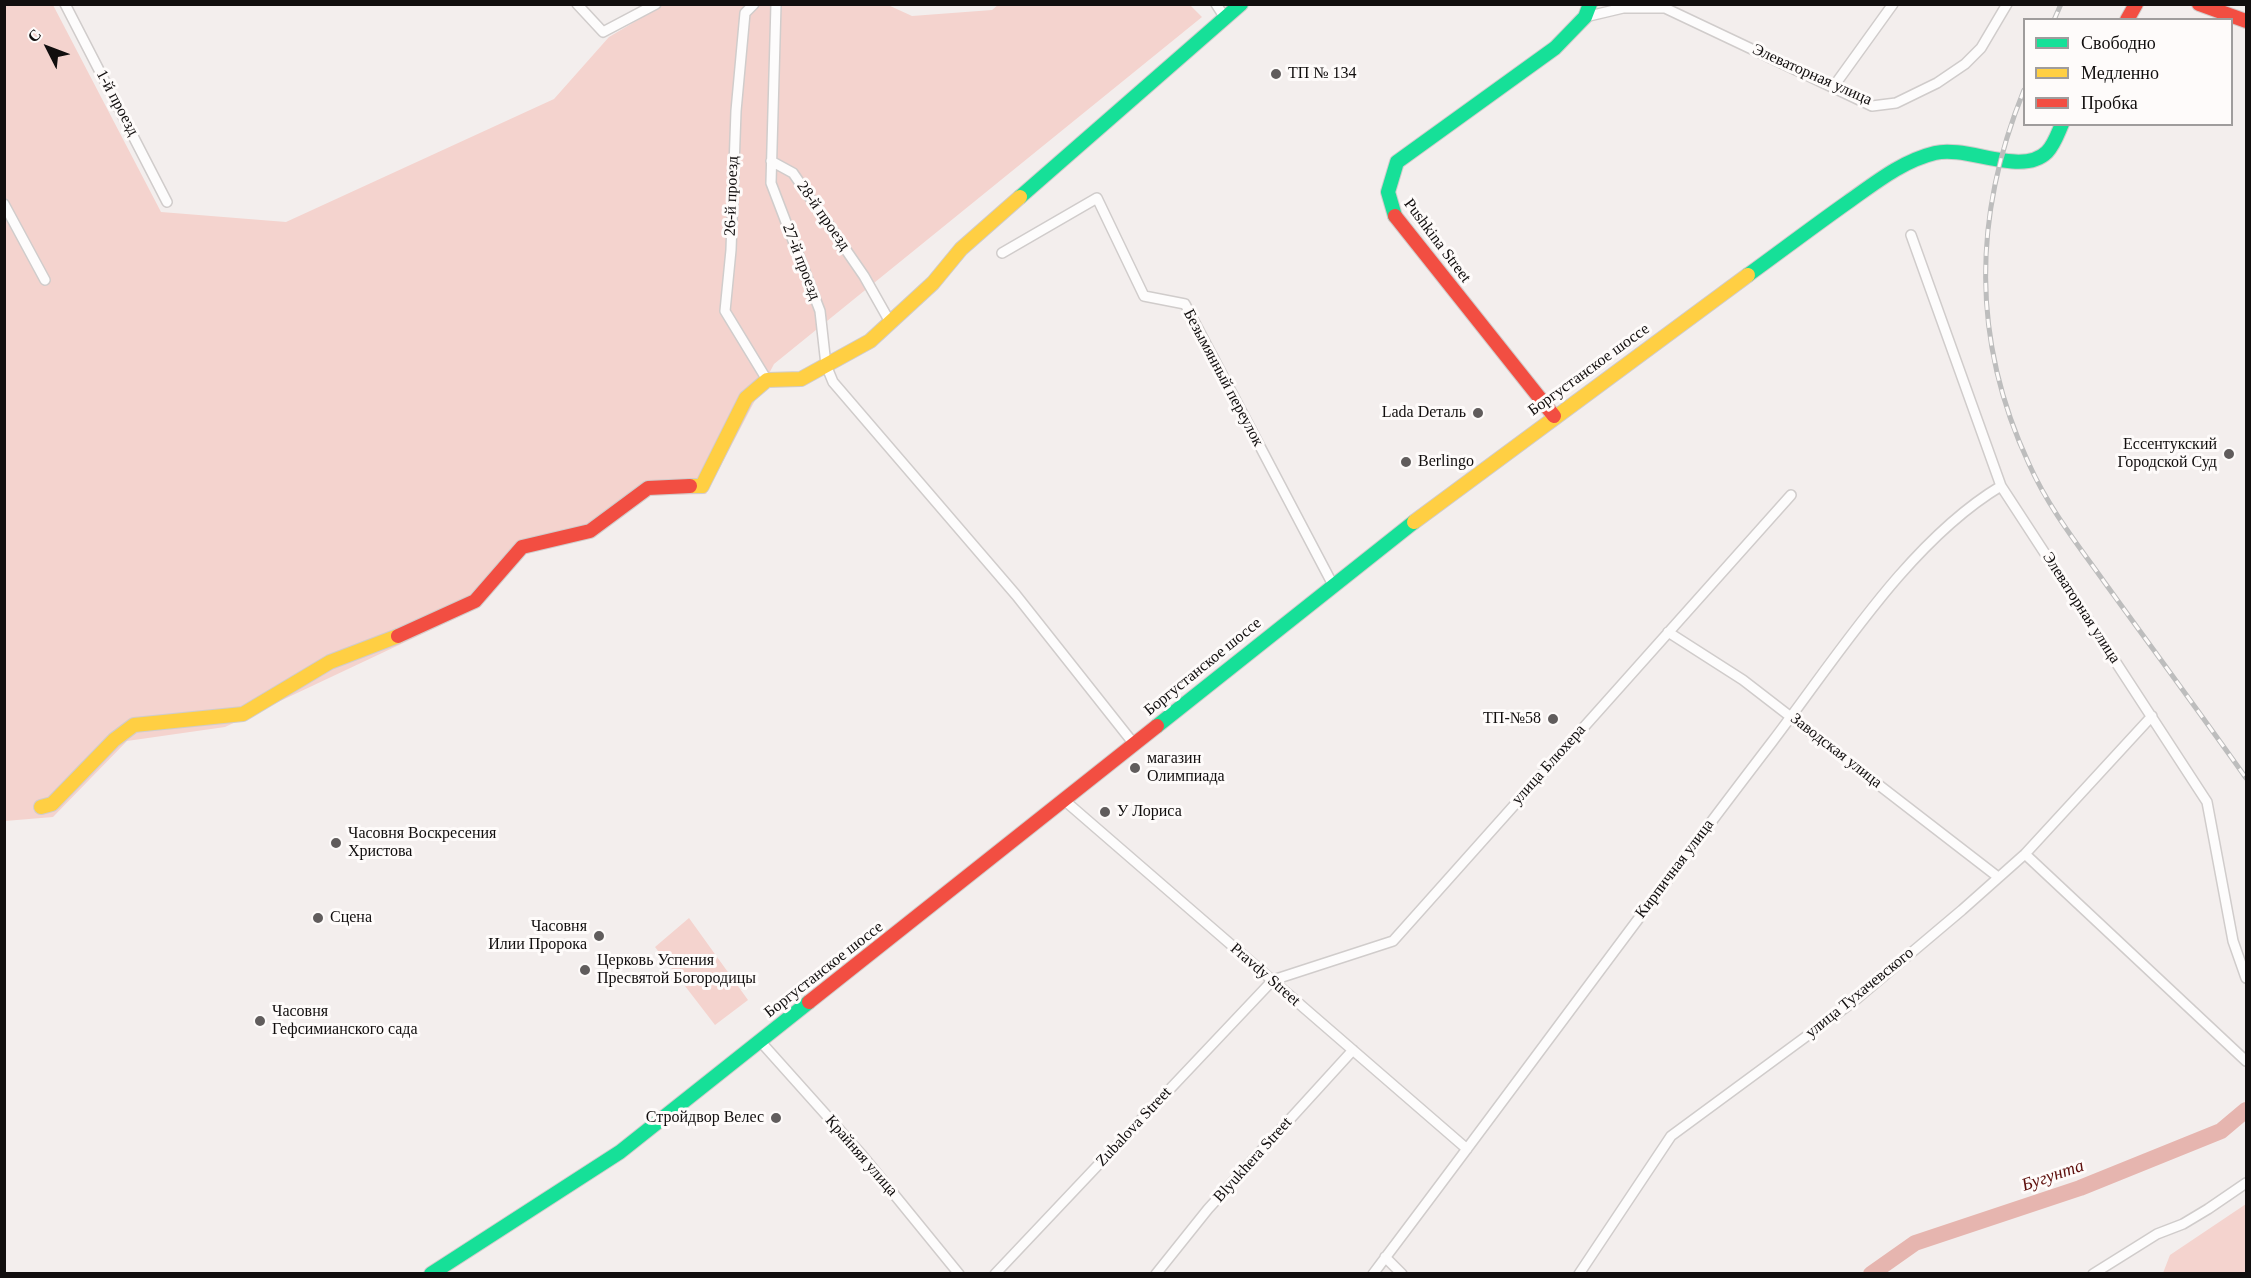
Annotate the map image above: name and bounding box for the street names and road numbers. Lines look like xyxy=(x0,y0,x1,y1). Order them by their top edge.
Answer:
street label: Элеваторная улица xyxy=(1749,40,1875,110)
street label: 1-й проезд xyxy=(92,67,142,139)
street label: 26-й проезд xyxy=(721,156,743,236)
street label: 28-й проезд xyxy=(792,178,854,254)
street label: Pushkina Street xyxy=(1399,195,1475,287)
street label: 27-й проезд xyxy=(778,221,824,303)
street label: Безымянный переулок xyxy=(1179,306,1267,450)
street label: Боргустанское шоссе xyxy=(1525,320,1653,420)
street label: Элеваторная улица xyxy=(2038,549,2124,667)
street label: Боргустанское шоссе xyxy=(1141,614,1265,720)
street label: Заводская улица xyxy=(1786,709,1886,793)
street label: улица Блюхера xyxy=(1508,721,1590,809)
street label: Кирпичная улица xyxy=(1632,816,1718,922)
street label: Боргустанское шоссе xyxy=(761,918,887,1022)
street label: Pravdy Street xyxy=(1226,939,1304,1011)
street label: улица Тухачевского xyxy=(1802,944,1918,1042)
street label: Zubalova Street xyxy=(1092,1083,1176,1171)
street label: Крайняя улица xyxy=(821,1112,901,1200)
street label: Blyukhera Street xyxy=(1210,1113,1296,1207)

